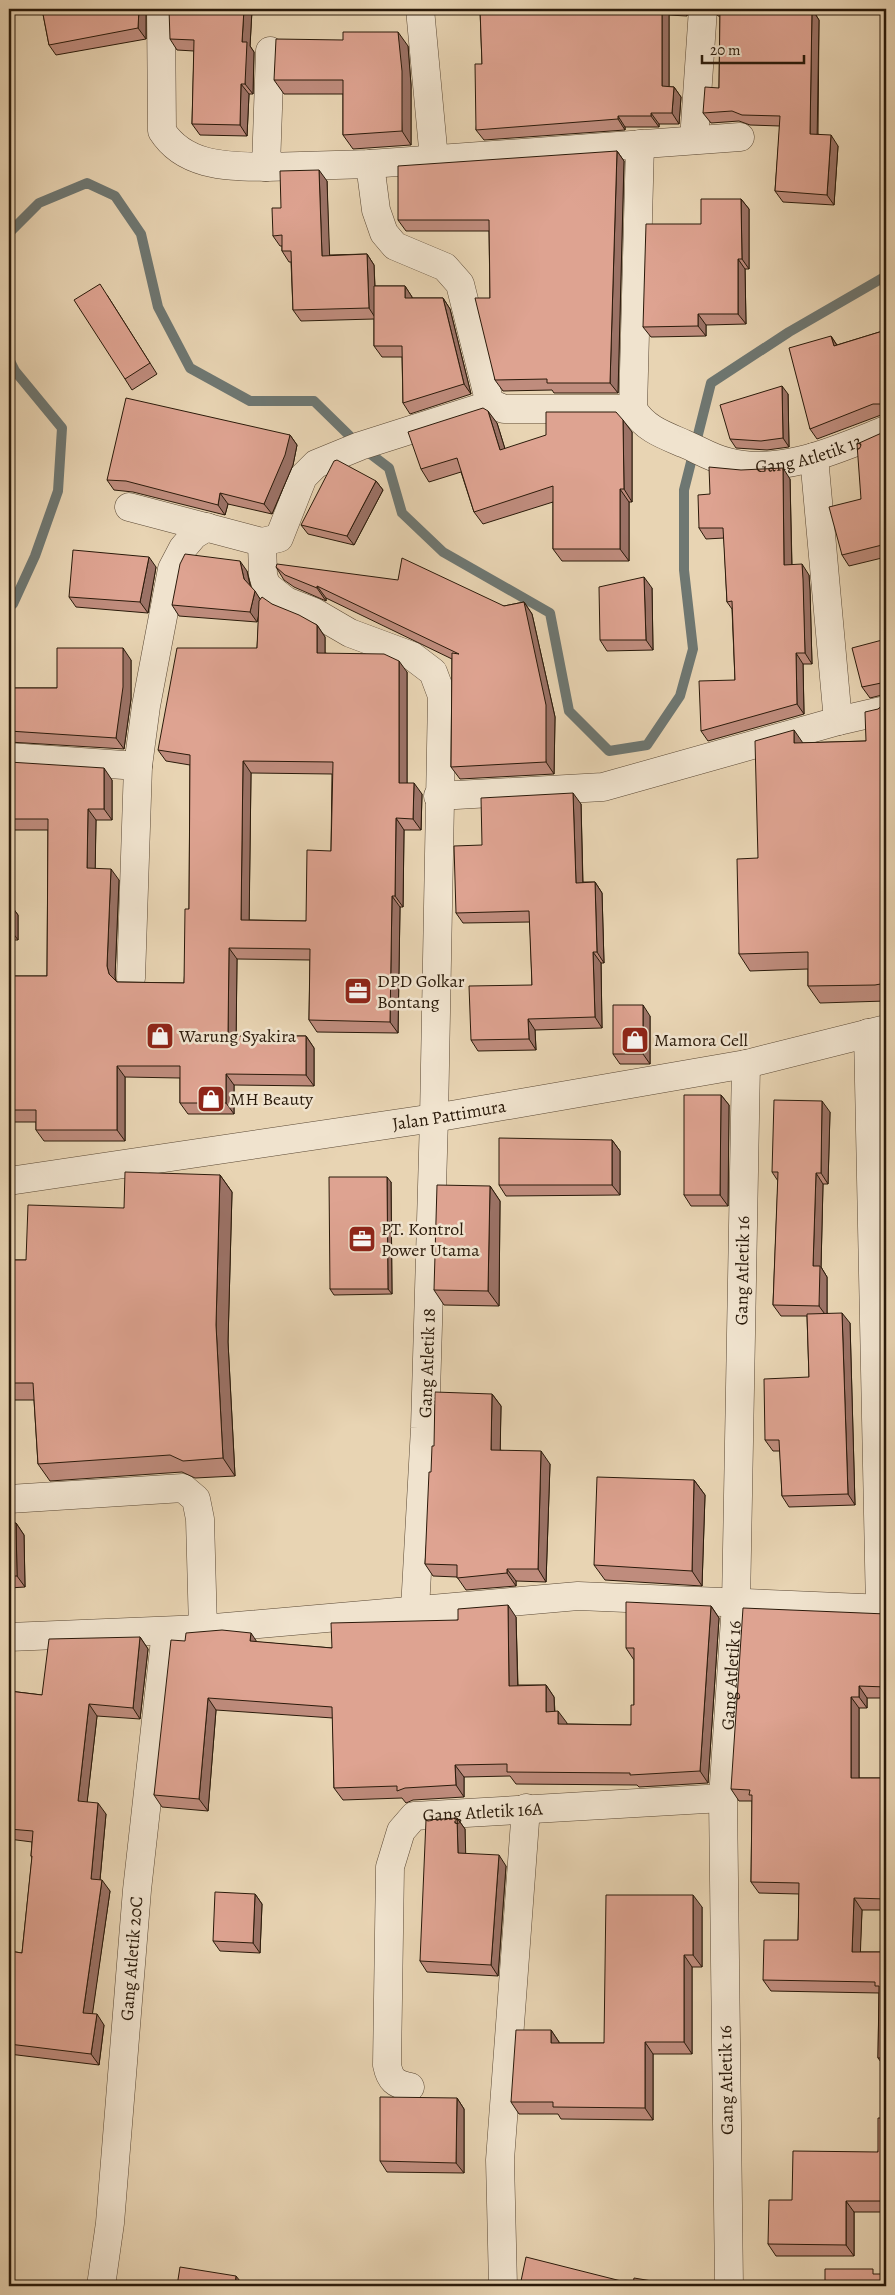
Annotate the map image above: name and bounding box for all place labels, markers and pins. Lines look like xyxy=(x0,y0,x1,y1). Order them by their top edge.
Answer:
place label: DPD Golkar Bontang xyxy=(377,969,465,1014)
office icon: DPD Golkar Bontang xyxy=(343,976,373,1006)
shop icon: Warung Syakira xyxy=(145,1021,175,1051)
place label: Warung Syakira xyxy=(178,1024,297,1048)
shop icon: Mamora Cell xyxy=(620,1025,650,1055)
place label: Mamora Cell xyxy=(654,1028,748,1052)
shop icon: MH Beauty xyxy=(196,1084,226,1114)
place label: MH Beauty xyxy=(230,1087,314,1111)
place label: PT. Kontrol Power Utama xyxy=(381,1217,480,1262)
office icon: PT. Kontrol Power Utama xyxy=(347,1224,377,1254)

